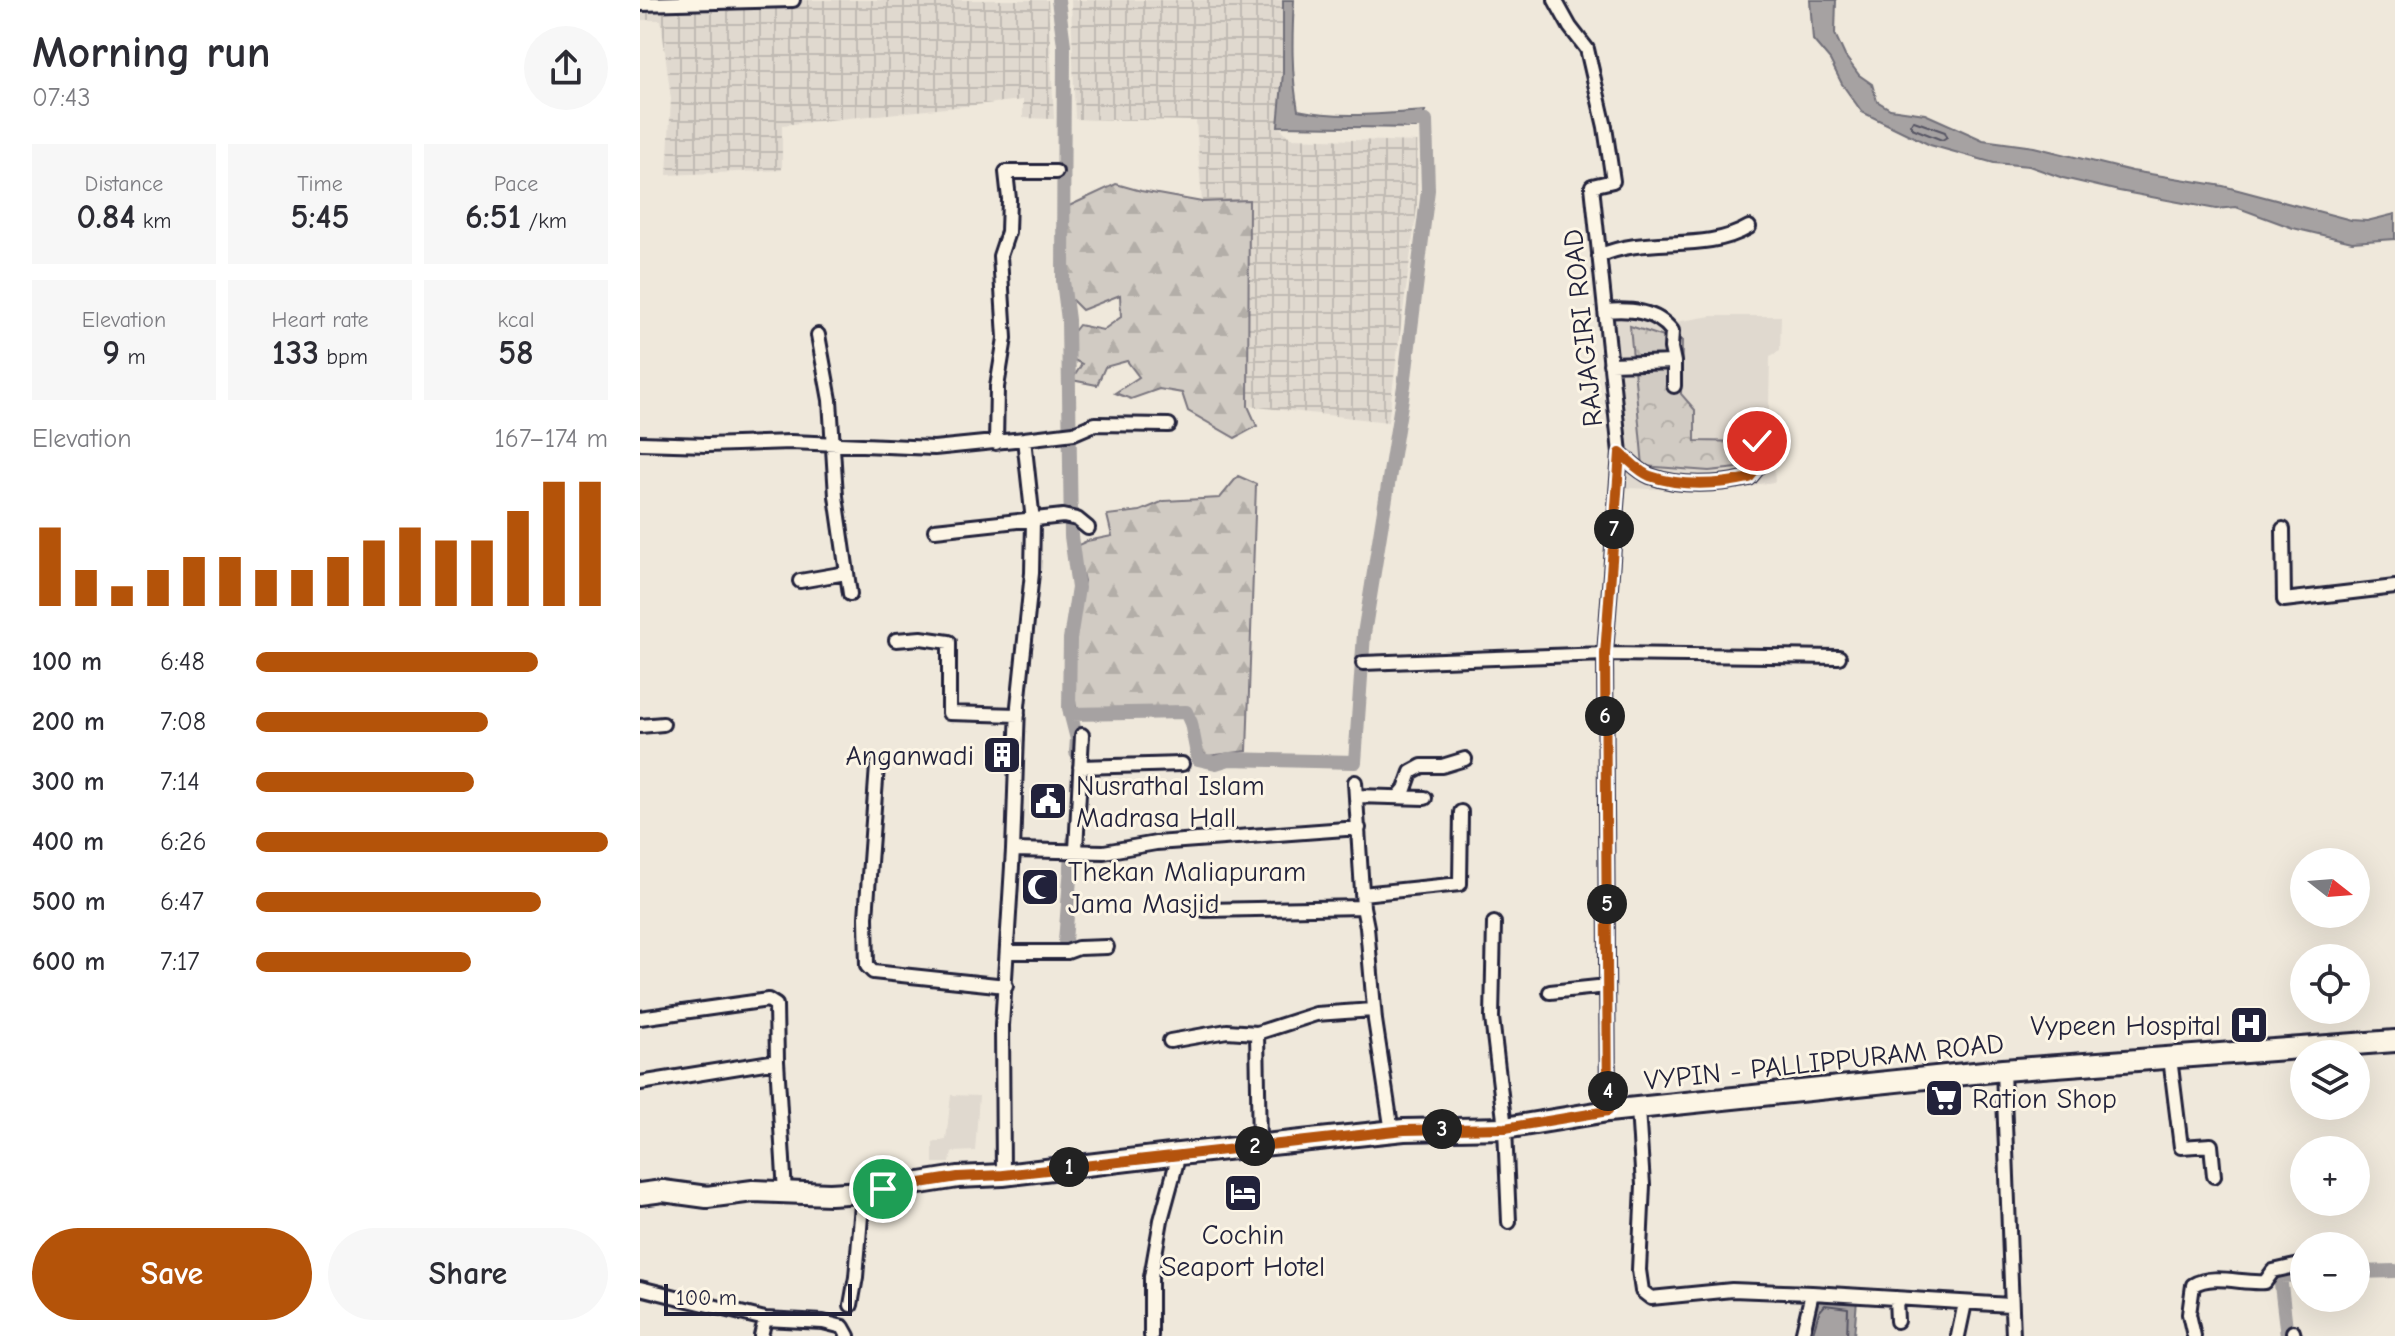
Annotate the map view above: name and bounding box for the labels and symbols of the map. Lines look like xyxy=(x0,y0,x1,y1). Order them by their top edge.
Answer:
street label: RAJAGIRI ROAD xyxy=(1557,228,1609,428)
pin xyxy=(1723,407,1791,475)
pin: 7 xyxy=(1594,509,1634,549)
pin: 6 xyxy=(1585,696,1625,736)
building icon: Anganwadi xyxy=(981,734,1023,776)
place label: Anganwadi xyxy=(846,740,974,772)
place label: Nusrathal Islam Madrasa Hall xyxy=(1076,770,1265,834)
public building icon: Nusrathal Islam Madrasa Hall xyxy=(1027,780,1069,822)
north arrow xyxy=(2290,848,2370,928)
place label: Thekan Maliapuram Jama Masjid xyxy=(1068,856,1306,920)
mosque icon: Thekan Maliapuram Jama Masjid xyxy=(1019,866,1061,908)
pin: 5 xyxy=(1587,884,1627,924)
hospital icon: Vypeen Hospital xyxy=(2228,1004,2270,1046)
place label: Vypeen Hospital xyxy=(2030,1010,2221,1042)
street label: VYPIN - PALLIPPURAM ROAD xyxy=(1643,1027,2006,1097)
pin: 4 xyxy=(1588,1071,1628,1111)
supermarket icon: Ration Shop xyxy=(1923,1077,1965,1119)
place label: Ration Shop xyxy=(1972,1083,2117,1115)
pin: 3 xyxy=(1422,1109,1462,1149)
pin: 2 xyxy=(1235,1126,1275,1166)
pin: 1 xyxy=(1049,1147,1089,1187)
pin xyxy=(849,1155,917,1223)
hotel icon: Cochin Seaport Hotel xyxy=(1222,1172,1264,1214)
place label: Cochin Seaport Hotel xyxy=(1161,1219,1325,1283)
scale bar xyxy=(664,1280,852,1316)

